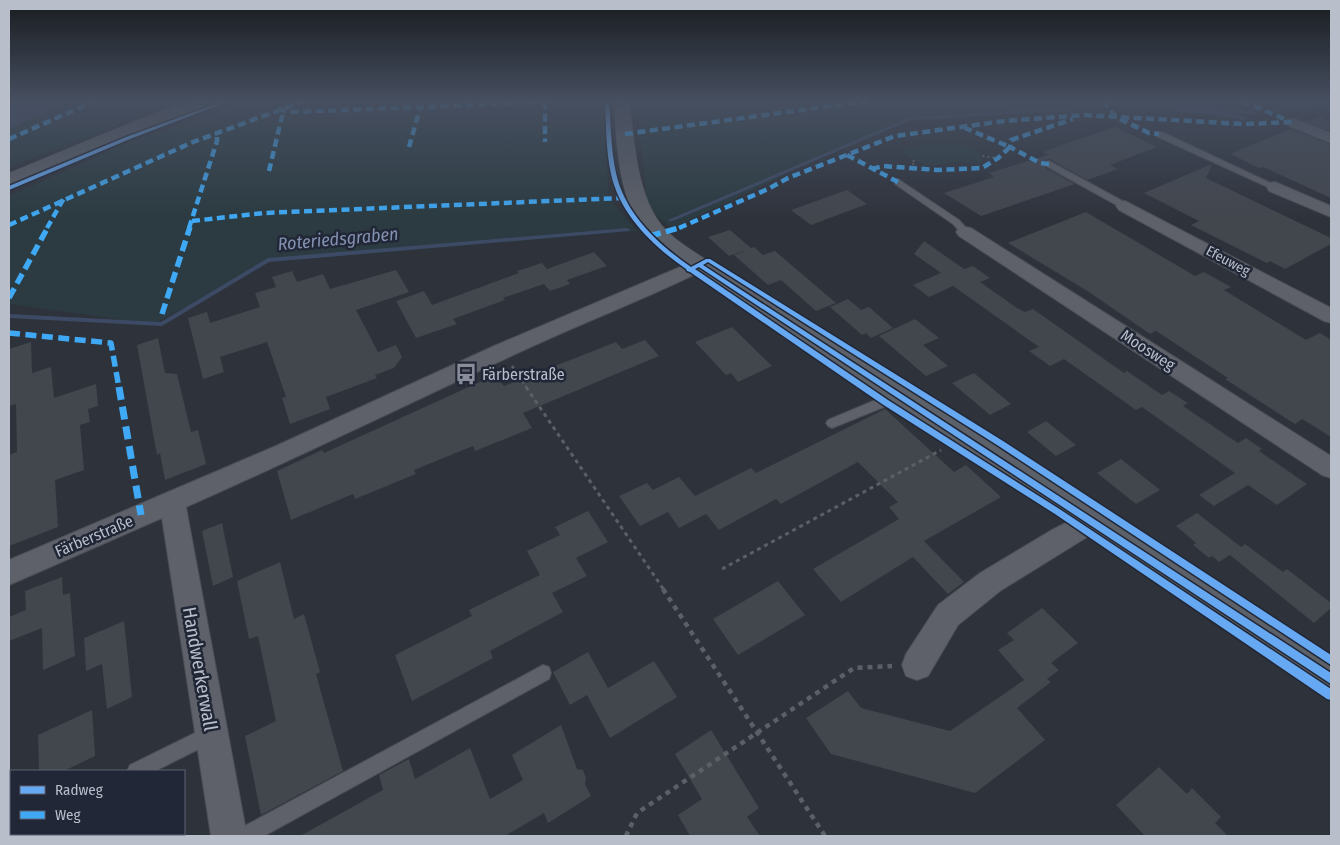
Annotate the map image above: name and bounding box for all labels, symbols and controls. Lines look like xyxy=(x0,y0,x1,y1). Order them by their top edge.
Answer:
water label: Roteriedsgraben xyxy=(277,223,399,255)
street label: Efeuweg xyxy=(1203,242,1253,280)
street label: Moosweg xyxy=(1117,325,1179,375)
bus stop icon: Färberstraße xyxy=(453,361,479,387)
place label: Färberstraße xyxy=(482,365,565,384)
street label: Färberstraße xyxy=(52,511,136,561)
street label: Handwerkerwall xyxy=(178,605,222,733)
legend xyxy=(10,770,185,835)
text: Radweg xyxy=(55,781,103,799)
text: Weg xyxy=(55,806,81,824)

